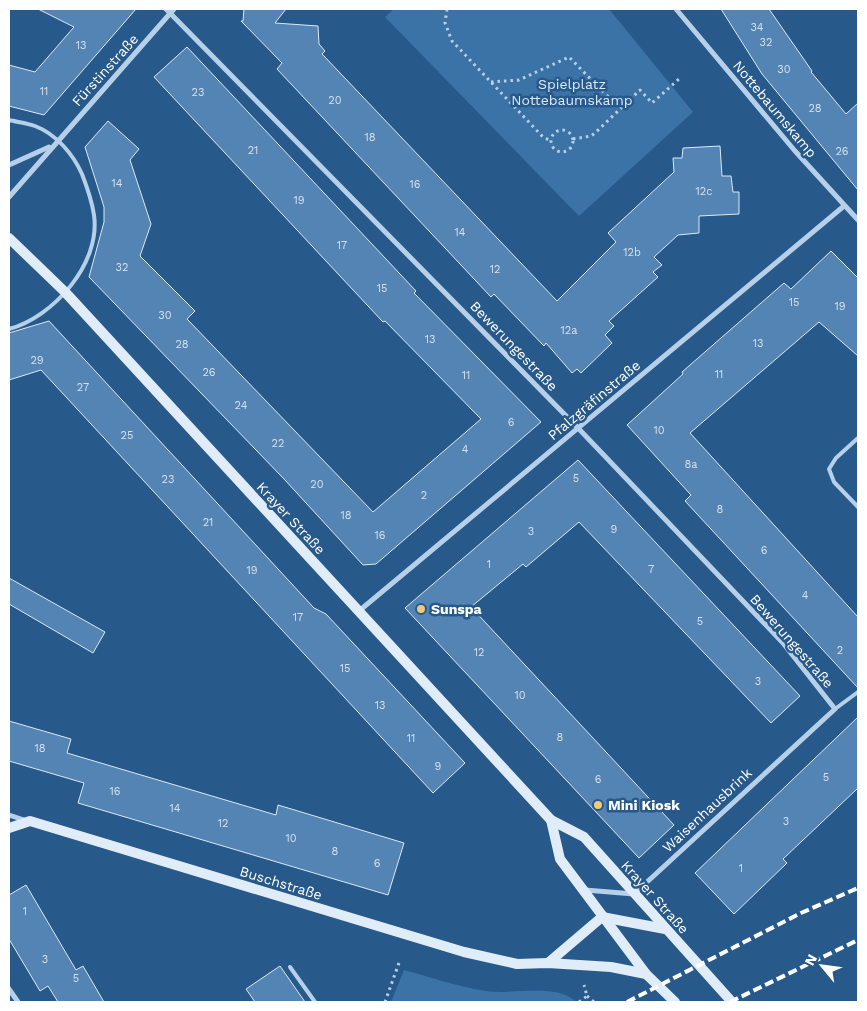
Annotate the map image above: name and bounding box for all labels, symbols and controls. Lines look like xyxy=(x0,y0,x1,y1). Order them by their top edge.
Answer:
house number: 34 xyxy=(750,21,764,34)
street label: Fürstinstraße xyxy=(69,31,141,109)
house number: 32 xyxy=(760,36,772,49)
house number: 13 xyxy=(76,39,86,52)
street label: Nottebaumskamp xyxy=(730,57,820,161)
house number: 30 xyxy=(777,63,791,76)
park label: Spielplatz Nottebaumskamp xyxy=(511,76,633,108)
house number: 11 xyxy=(40,85,48,98)
house number: 23 xyxy=(192,86,204,99)
house number: 20 xyxy=(328,94,342,107)
house number: 28 xyxy=(808,102,822,115)
house number: 18 xyxy=(364,131,376,144)
house number: 21 xyxy=(248,144,258,157)
house number: 26 xyxy=(835,145,849,158)
house number: 14 xyxy=(111,177,123,190)
house number: 16 xyxy=(410,178,421,191)
house number: 12c xyxy=(696,185,712,198)
house number: 19 xyxy=(293,194,305,207)
house number: 14 xyxy=(454,226,466,239)
house number: 17 xyxy=(337,239,347,252)
house number: 12b xyxy=(623,246,641,259)
house number: 32 xyxy=(116,261,128,274)
house number: 12 xyxy=(490,263,500,276)
house number: 15 xyxy=(377,282,387,295)
house number: 15 xyxy=(789,296,799,309)
street label: Bewerungestraße xyxy=(467,298,561,394)
house number: 19 xyxy=(834,300,846,313)
house number: 30 xyxy=(158,309,172,322)
house number: 12a xyxy=(561,324,577,337)
house number: 13 xyxy=(425,333,435,346)
house number: 13 xyxy=(753,337,763,350)
house number: 28 xyxy=(175,338,189,351)
house number: 29 xyxy=(30,354,44,367)
street label: Pfalzgräfinstraße xyxy=(545,357,643,443)
house number: 26 xyxy=(202,366,216,379)
house number: 11 xyxy=(715,368,723,381)
house number: 11 xyxy=(462,369,470,382)
house number: 27 xyxy=(77,381,89,394)
house number: 24 xyxy=(235,399,248,412)
house number: 6 xyxy=(508,416,515,429)
house number: 10 xyxy=(653,424,665,437)
house number: 25 xyxy=(121,429,133,442)
house number: 22 xyxy=(272,437,284,450)
house number: 4 xyxy=(462,443,469,456)
house number: 8a xyxy=(684,458,698,471)
house number: 5 xyxy=(573,472,579,485)
house number: 23 xyxy=(162,473,174,486)
house number: 20 xyxy=(310,478,324,491)
street label: Krayer Straße xyxy=(254,479,328,557)
house number: 2 xyxy=(421,489,427,502)
house number: 8 xyxy=(717,503,724,516)
house number: 18 xyxy=(340,509,352,522)
house number: 21 xyxy=(203,516,213,529)
house number: 9 xyxy=(611,523,618,536)
house number: 3 xyxy=(528,525,534,538)
house number: 16 xyxy=(375,529,386,542)
house number: 6 xyxy=(761,544,768,557)
house number: 1 xyxy=(487,558,491,571)
house number: 7 xyxy=(648,563,654,576)
house number: 19 xyxy=(246,564,258,577)
house number: 4 xyxy=(802,589,809,602)
street label: Bewerungestraße xyxy=(747,591,837,691)
place label: Sunspa xyxy=(431,601,483,617)
marker: Sunspa xyxy=(415,603,427,615)
house number: 17 xyxy=(293,611,303,624)
house number: 5 xyxy=(697,615,703,628)
house number: 2 xyxy=(837,644,843,657)
house number: 12 xyxy=(474,646,484,659)
house number: 15 xyxy=(340,662,350,675)
house number: 3 xyxy=(755,675,761,688)
house number: 10 xyxy=(514,689,526,702)
house number: 13 xyxy=(375,699,385,712)
house number: 8 xyxy=(557,731,564,744)
house number: 11 xyxy=(407,732,415,745)
house number: 18 xyxy=(34,742,46,755)
house number: 9 xyxy=(435,760,442,773)
street label: Waisenhausbrink xyxy=(659,765,755,855)
house number: 5 xyxy=(823,771,829,784)
house number: 6 xyxy=(595,773,602,786)
house number: 16 xyxy=(110,785,121,798)
place label: Mini Kiosk xyxy=(608,797,680,813)
marker: Mini Kiosk xyxy=(592,799,604,811)
house number: 14 xyxy=(169,802,181,815)
house number: 3 xyxy=(783,815,789,828)
house number: 12 xyxy=(218,817,228,830)
house number: 10 xyxy=(285,832,297,845)
house number: 8 xyxy=(332,845,339,858)
house number: 6 xyxy=(374,857,381,870)
street label: Krayer Straße xyxy=(618,857,692,937)
house number: 1 xyxy=(739,862,743,875)
street label: Buschstraße xyxy=(238,863,324,903)
house number: 1 xyxy=(23,905,27,918)
north arrow xyxy=(797,941,847,991)
text: N xyxy=(801,951,820,968)
house number: 3 xyxy=(42,953,48,966)
house number: 5 xyxy=(73,972,79,985)

